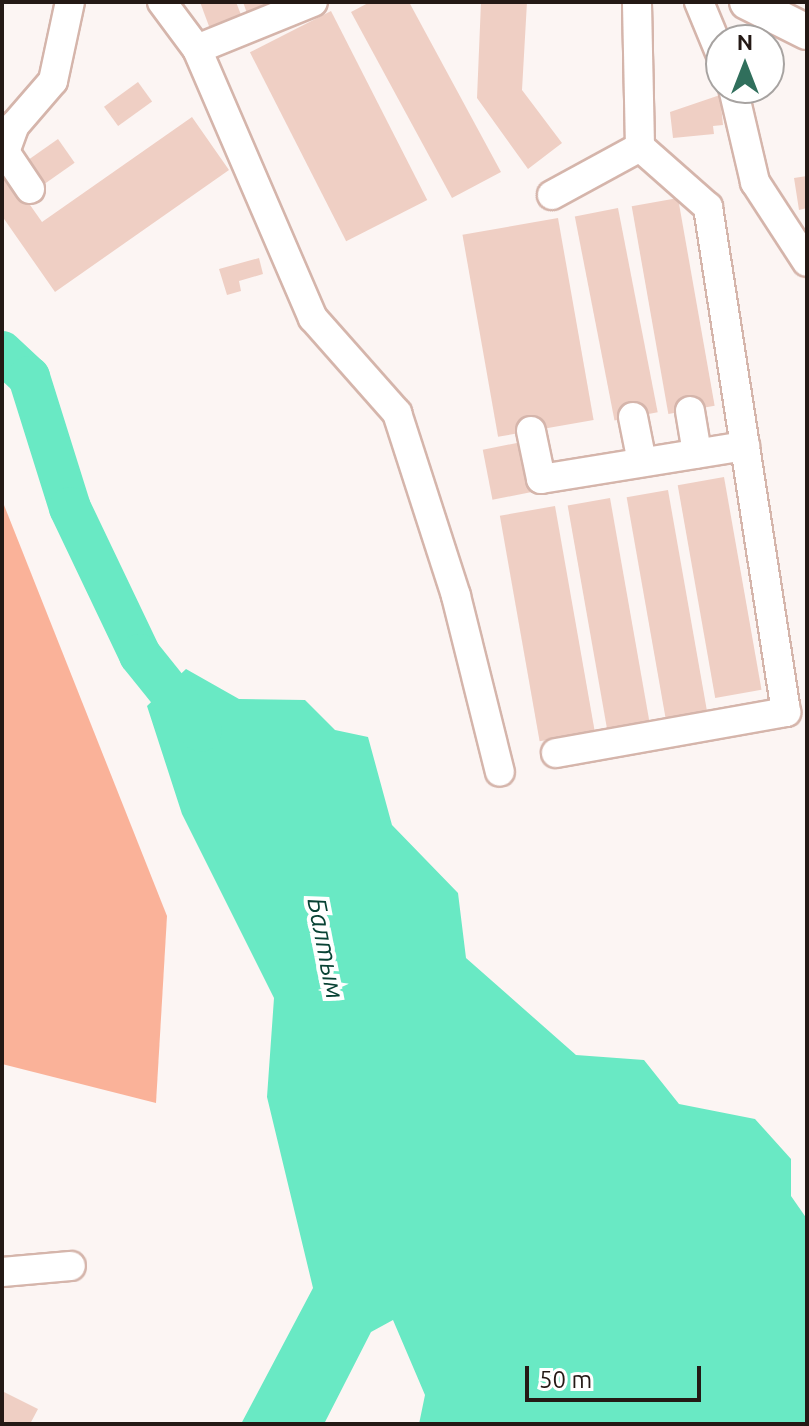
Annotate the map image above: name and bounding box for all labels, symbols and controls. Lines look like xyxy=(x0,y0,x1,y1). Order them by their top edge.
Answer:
north arrow xyxy=(705,24,785,104)
text: N xyxy=(737,29,753,54)
water label: Балтым xyxy=(301,895,351,1001)
scale bar xyxy=(529,1350,705,1400)
text: 50 m xyxy=(539,1366,592,1393)

